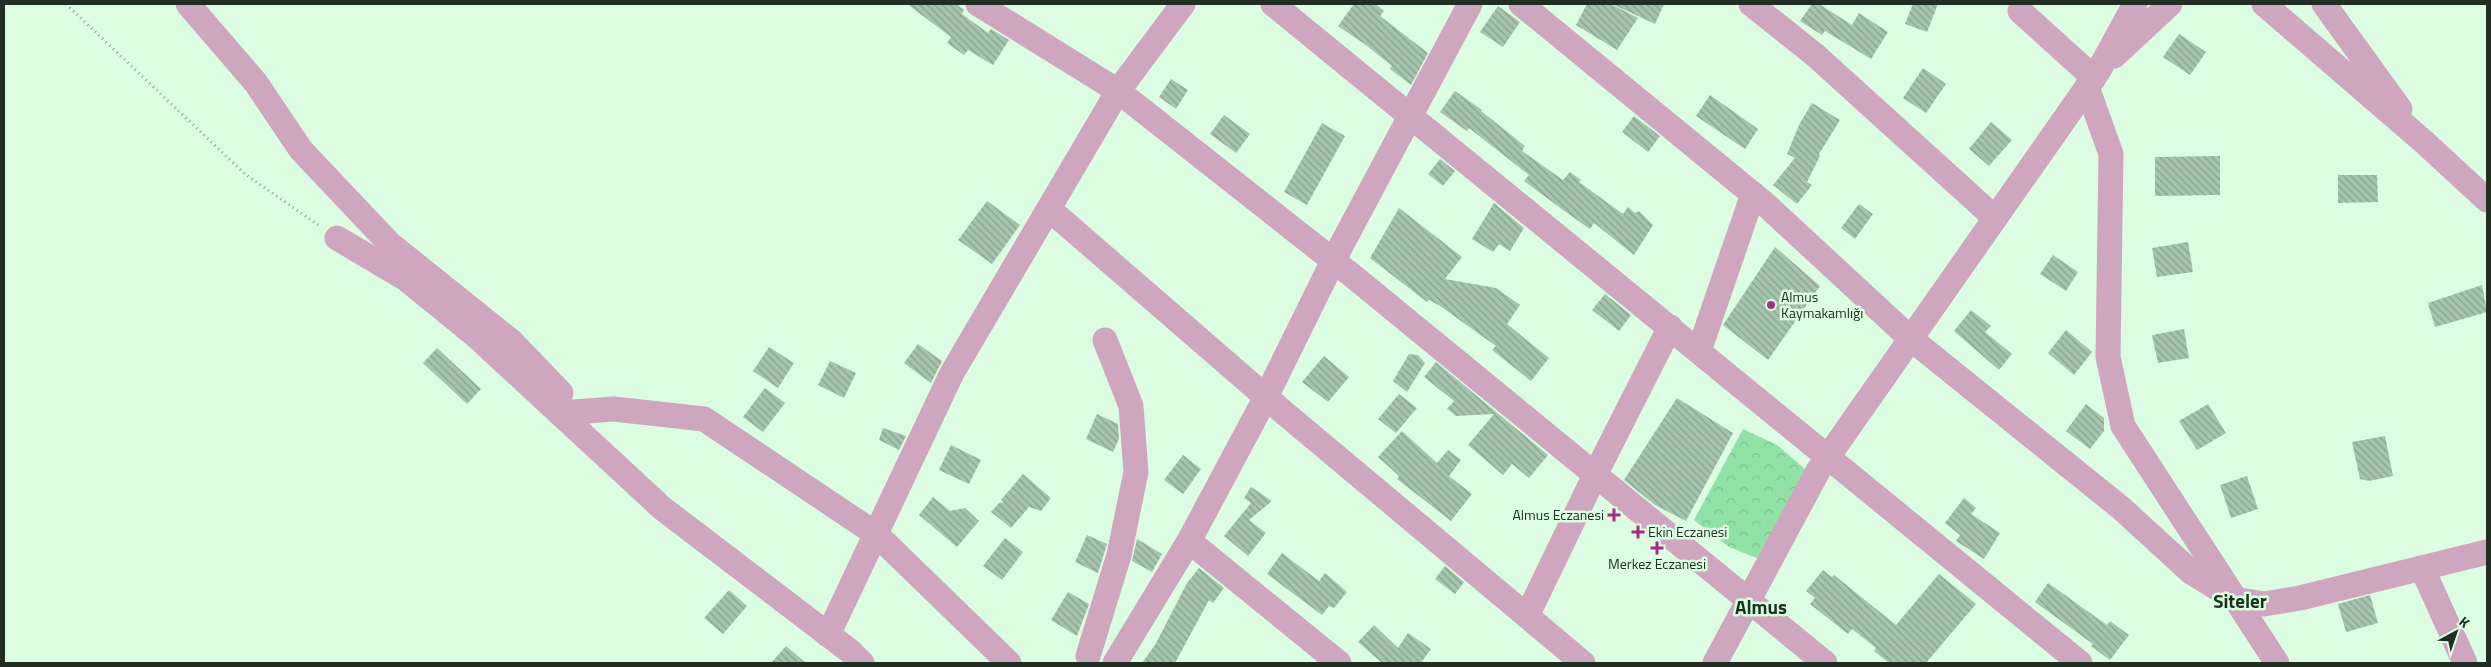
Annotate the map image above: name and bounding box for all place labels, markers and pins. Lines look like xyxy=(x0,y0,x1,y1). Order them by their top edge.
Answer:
place label: Almus Kaymakamlığı xyxy=(1781,286,1863,323)
marker: Almus Kaymakamlığı xyxy=(1765,299,1777,311)
place label: Almus Eczanesi xyxy=(1512,504,1604,525)
marker: Almus Eczanesi xyxy=(1608,509,1620,521)
place label: Ekin Eczanesi xyxy=(1648,521,1727,542)
marker: Ekin Eczanesi xyxy=(1632,526,1644,538)
marker: Merkez Eczanesi xyxy=(1651,542,1663,554)
place label: Merkez Eczanesi xyxy=(1608,553,1706,574)

